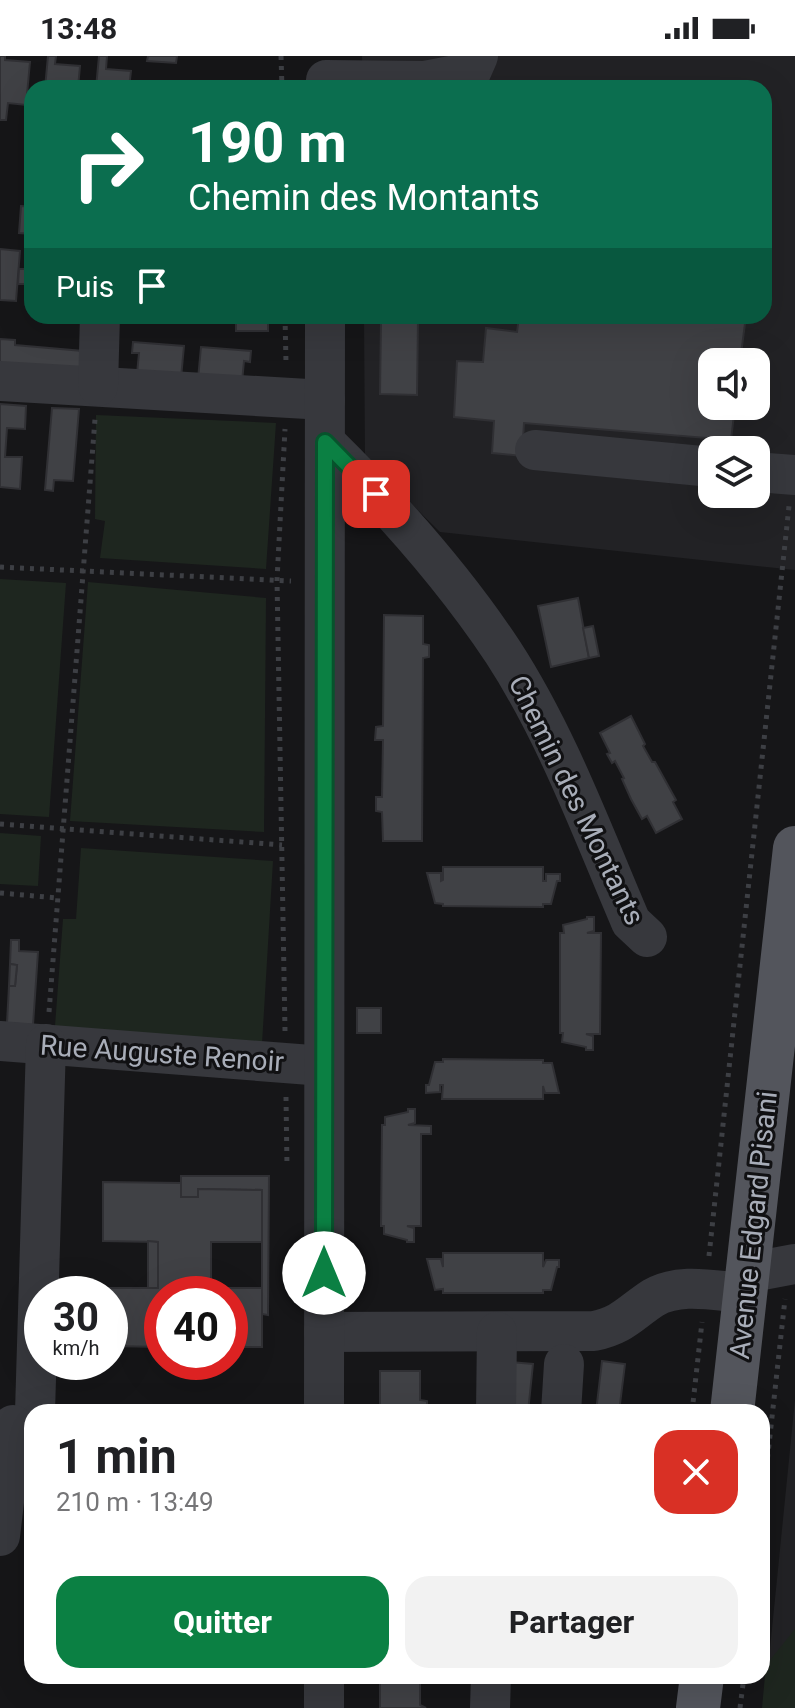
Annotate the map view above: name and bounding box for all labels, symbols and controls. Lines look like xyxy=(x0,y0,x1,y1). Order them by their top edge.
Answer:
text: 13:48 xyxy=(40,11,117,46)
text: 190 m xyxy=(188,110,347,176)
icon: right xyxy=(56,112,160,216)
text: Chemin des Montants xyxy=(188,177,540,219)
icon: arrive xyxy=(130,264,174,308)
text: Puis xyxy=(56,269,114,304)
map controls xyxy=(698,348,770,508)
button: sound xyxy=(698,348,770,420)
button: layers xyxy=(698,436,770,508)
pin xyxy=(342,460,410,528)
icon: arrive xyxy=(354,472,398,516)
street label: Chemin des Montants xyxy=(502,670,651,930)
street label: Rue Auguste Renoir xyxy=(39,1029,286,1079)
street label: Avenue Edgard Pisani xyxy=(723,1089,784,1361)
position arrow xyxy=(282,1231,366,1315)
speed limit sign: 40 xyxy=(144,1276,248,1380)
text: 30 xyxy=(53,1294,99,1341)
text: km/h xyxy=(53,1336,99,1360)
text: 1 min xyxy=(56,1428,177,1485)
button: close xyxy=(654,1430,738,1514)
text: 210 m · 13:49 xyxy=(56,1487,214,1517)
button: Quitter xyxy=(56,1576,389,1668)
button: Partager xyxy=(405,1576,738,1668)

